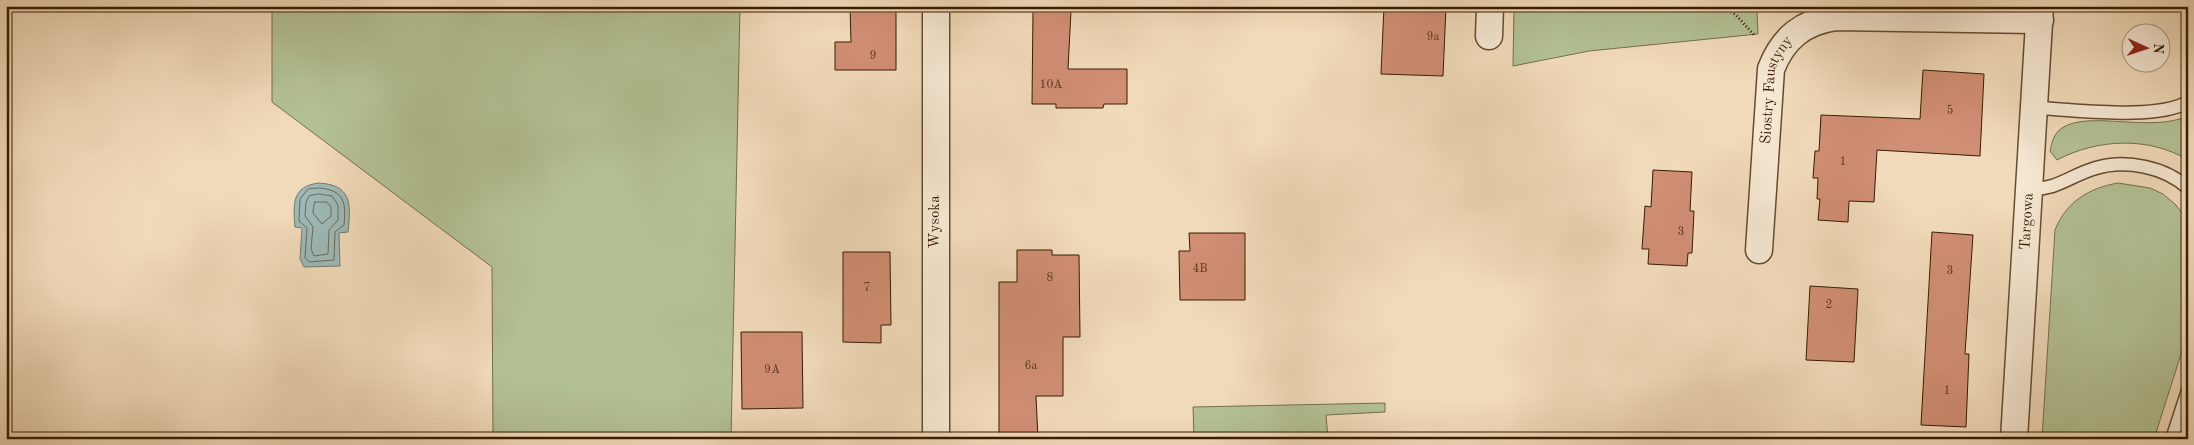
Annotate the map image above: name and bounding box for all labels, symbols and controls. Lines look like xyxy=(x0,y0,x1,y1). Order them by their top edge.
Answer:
north arrow xyxy=(2122,22,2172,72)
house number: 9a xyxy=(1427,31,1440,43)
street label: Siostry Faustyny xyxy=(1759,33,1796,144)
text: N xyxy=(2151,43,2165,55)
house number: 9 xyxy=(870,50,876,62)
house number: 10A xyxy=(1039,79,1063,91)
house number: 5 xyxy=(1947,104,1954,117)
house number: 1 xyxy=(1840,156,1846,168)
street label: Targowa xyxy=(2018,192,2036,251)
street label: Wysoka xyxy=(928,195,943,249)
house number: 3 xyxy=(1678,226,1684,238)
house number: 4B xyxy=(1192,263,1208,275)
house number: 3 xyxy=(1947,265,1953,277)
house number: 8 xyxy=(1047,272,1054,284)
house number: 7 xyxy=(864,282,870,294)
house number: 2 xyxy=(1826,299,1832,311)
house number: 6a xyxy=(1025,360,1038,372)
house number: 9A xyxy=(764,364,780,376)
house number: 1 xyxy=(1944,385,1950,397)

